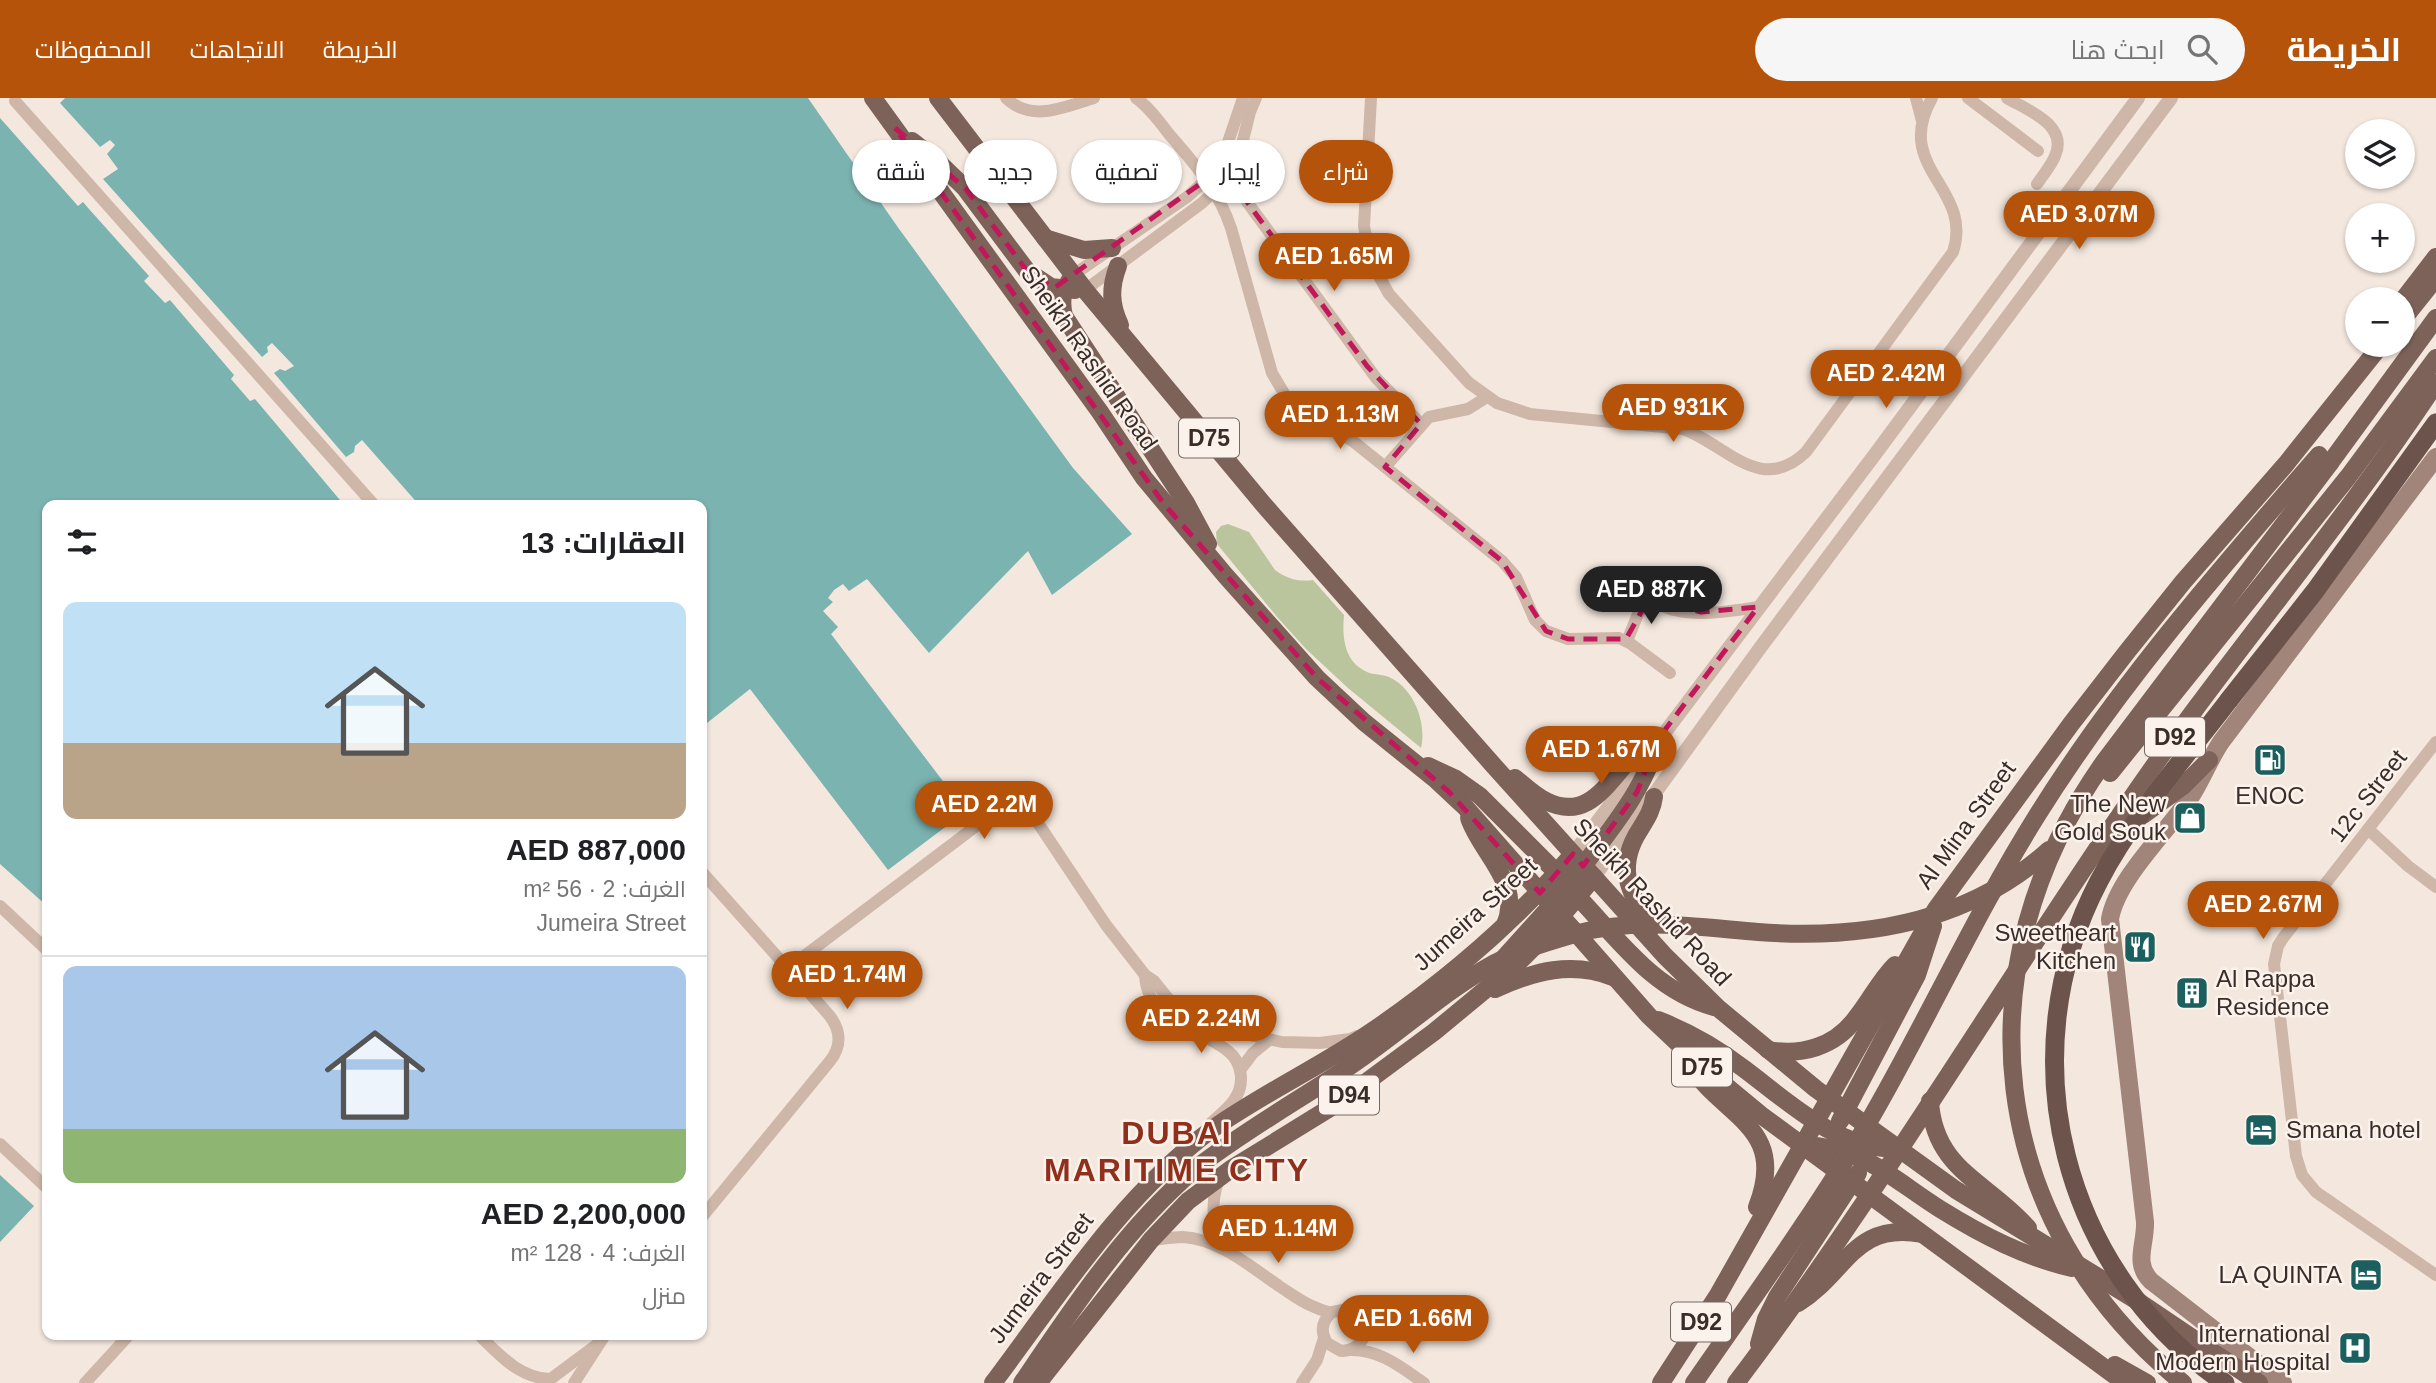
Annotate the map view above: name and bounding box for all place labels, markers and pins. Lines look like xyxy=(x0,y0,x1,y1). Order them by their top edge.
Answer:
pin: AED 3.07M xyxy=(1999,192,2159,251)
pin: AED 1.65M xyxy=(1254,234,1414,293)
pin: AED 2.42M xyxy=(1806,350,1966,410)
pin: AED 931K xyxy=(1601,384,1745,444)
pin: AED 1.13M xyxy=(1260,392,1420,451)
pin: AED 887K xyxy=(1579,566,1723,626)
pin: AED 1.67M xyxy=(1521,726,1681,786)
fuel station icon: ENOC xyxy=(2251,741,2289,779)
pin: AED 2.2M xyxy=(912,782,1056,841)
place label: ENOC xyxy=(2235,782,2305,809)
place label: The New Gold Souk xyxy=(2054,790,2167,845)
shop icon: The New Gold Souk xyxy=(2171,799,2209,837)
pin: AED 2.67M xyxy=(2183,882,2343,941)
place label: Sweetheart Kitchen xyxy=(1995,919,2116,974)
restaurant icon: Sweetheart Kitchen xyxy=(2121,928,2159,966)
pin: AED 1.74M xyxy=(767,951,927,1011)
place label: Al Rappa Residence xyxy=(2216,965,2329,1020)
building icon: Al Rappa Residence xyxy=(2173,974,2211,1012)
pin: AED 2.24M xyxy=(1121,996,1281,1055)
hotel icon: Smana hotel xyxy=(2242,1111,2280,1149)
place label: Smana hotel xyxy=(2286,1116,2421,1143)
pin: AED 1.14M xyxy=(1198,1206,1358,1265)
hotel icon: LA QUINTA xyxy=(2347,1256,2385,1294)
place label: LA QUINTA xyxy=(2218,1261,2342,1288)
pin: AED 1.66M xyxy=(1333,1296,1493,1355)
place label: International Modern Hospital xyxy=(2155,1320,2330,1375)
hospital icon: International Modern Hospital xyxy=(2336,1329,2374,1367)

